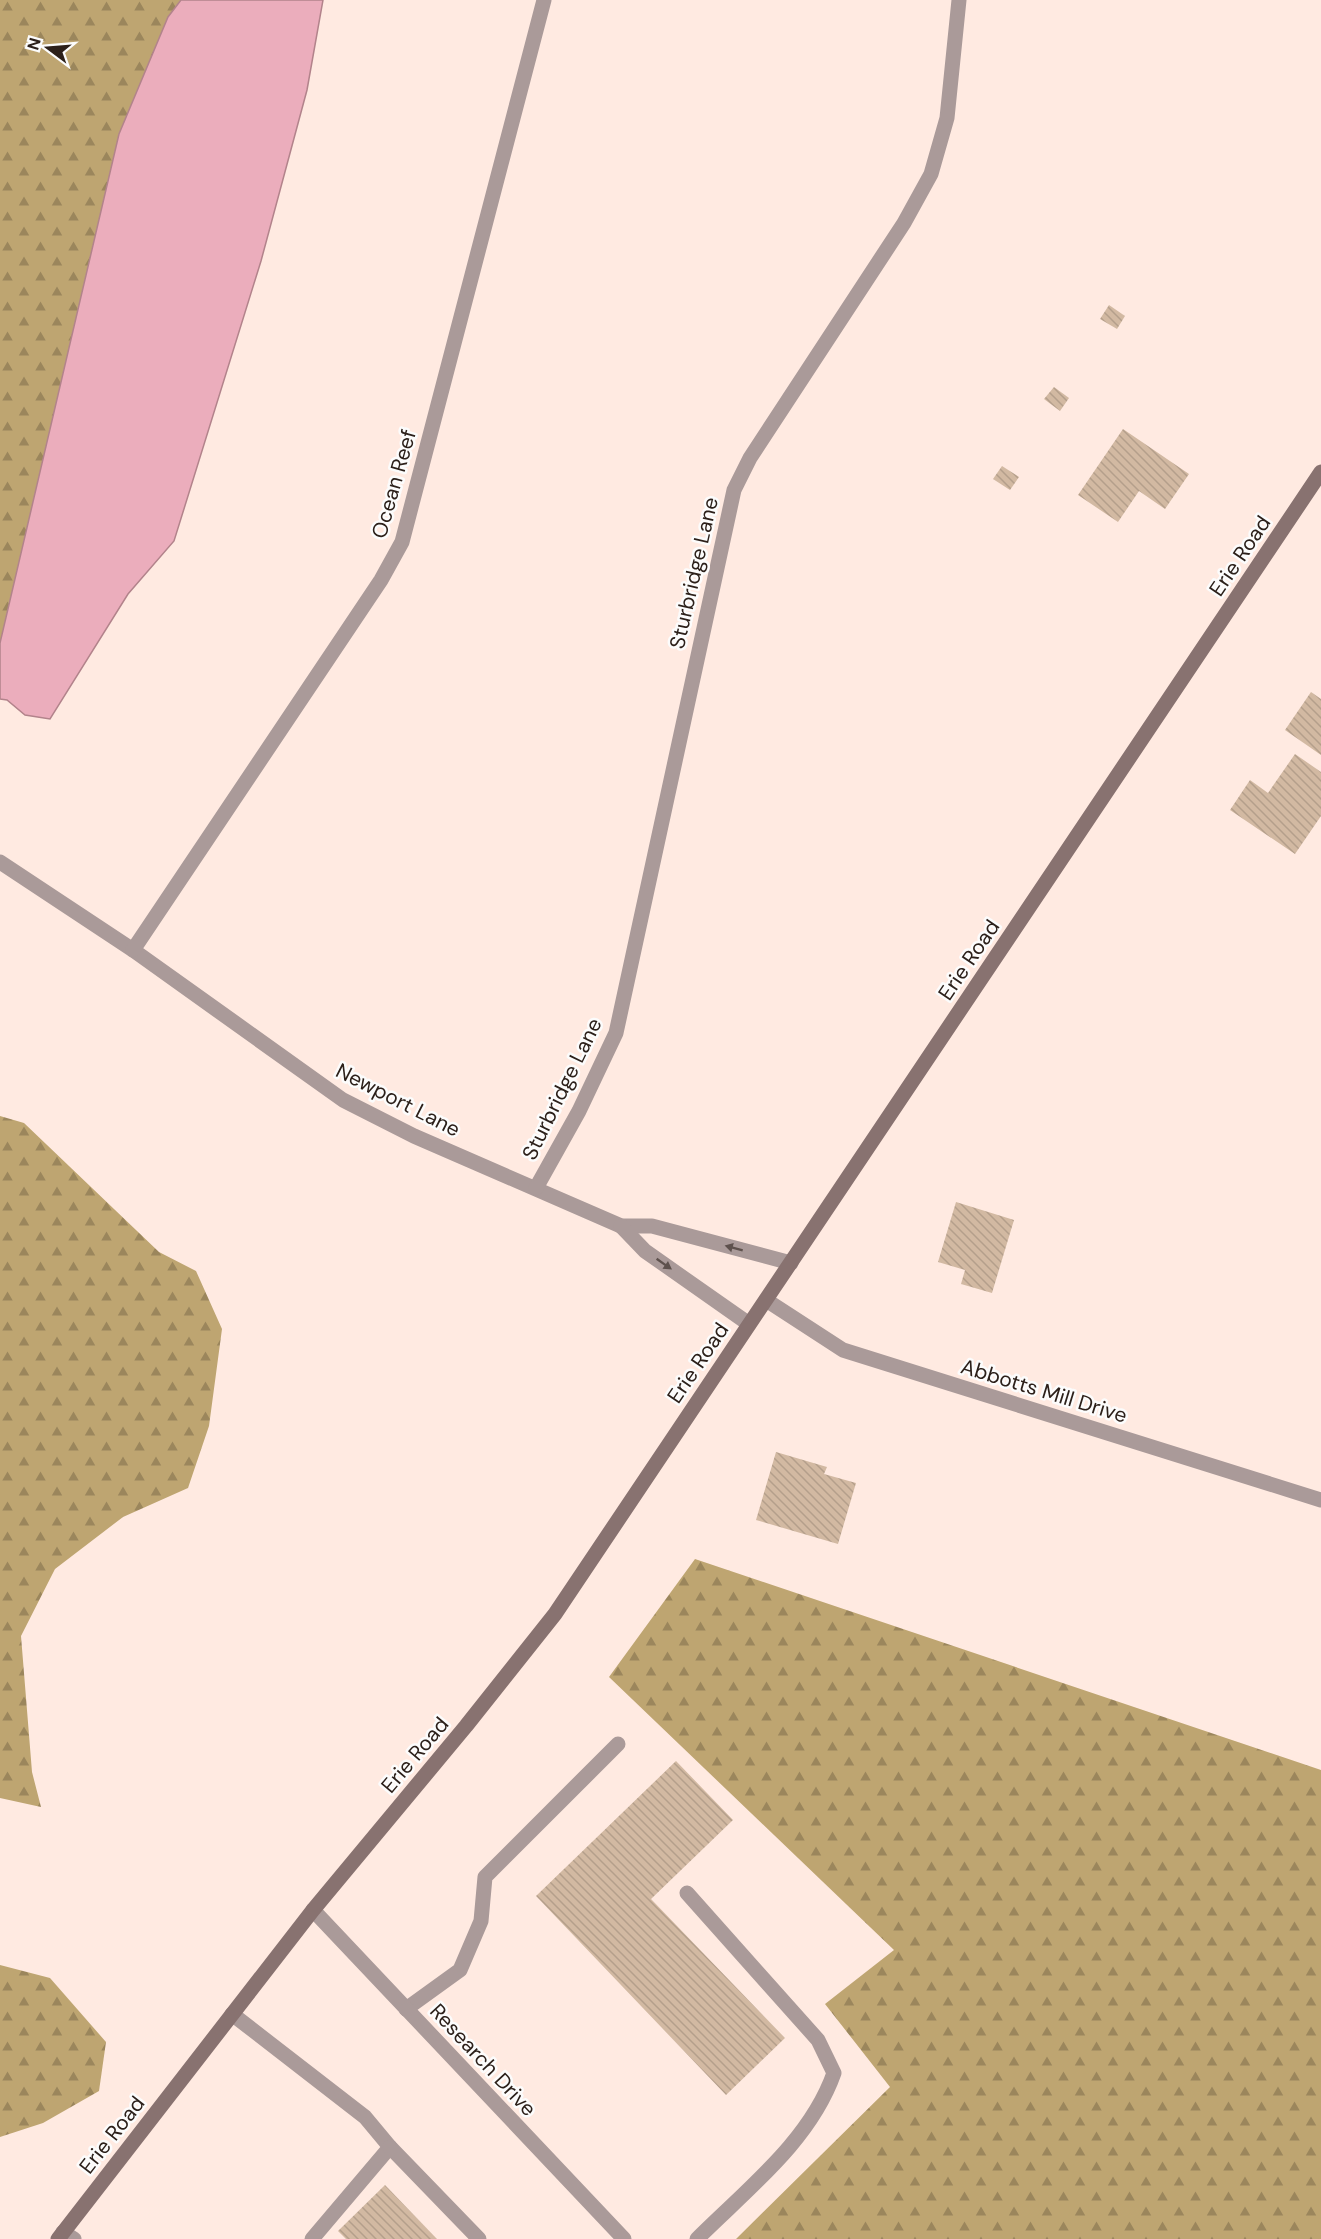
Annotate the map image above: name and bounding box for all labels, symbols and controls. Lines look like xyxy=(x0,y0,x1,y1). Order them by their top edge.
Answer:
north arrow xyxy=(18,18,78,78)
text: N xyxy=(22,35,46,53)
street label: Ocean Reef xyxy=(365,426,423,542)
street label: Sturbridge Lane xyxy=(663,494,725,651)
street label: Erie Road xyxy=(1203,510,1277,602)
street label: Erie Road xyxy=(932,914,1006,1006)
street label: Sturbridge Lane xyxy=(516,1013,609,1165)
street label: Newport Lane xyxy=(331,1057,465,1143)
one-way arrow xyxy=(725,1243,743,1252)
one-way arrow xyxy=(655,1258,671,1270)
street label: Erie Road xyxy=(661,1317,735,1409)
street label: Abbotts Mill Drive xyxy=(958,1352,1131,1430)
street label: Erie Road xyxy=(375,1711,455,1799)
street label: Research Drive xyxy=(424,1998,543,2122)
street label: Erie Road xyxy=(73,2090,151,2180)

